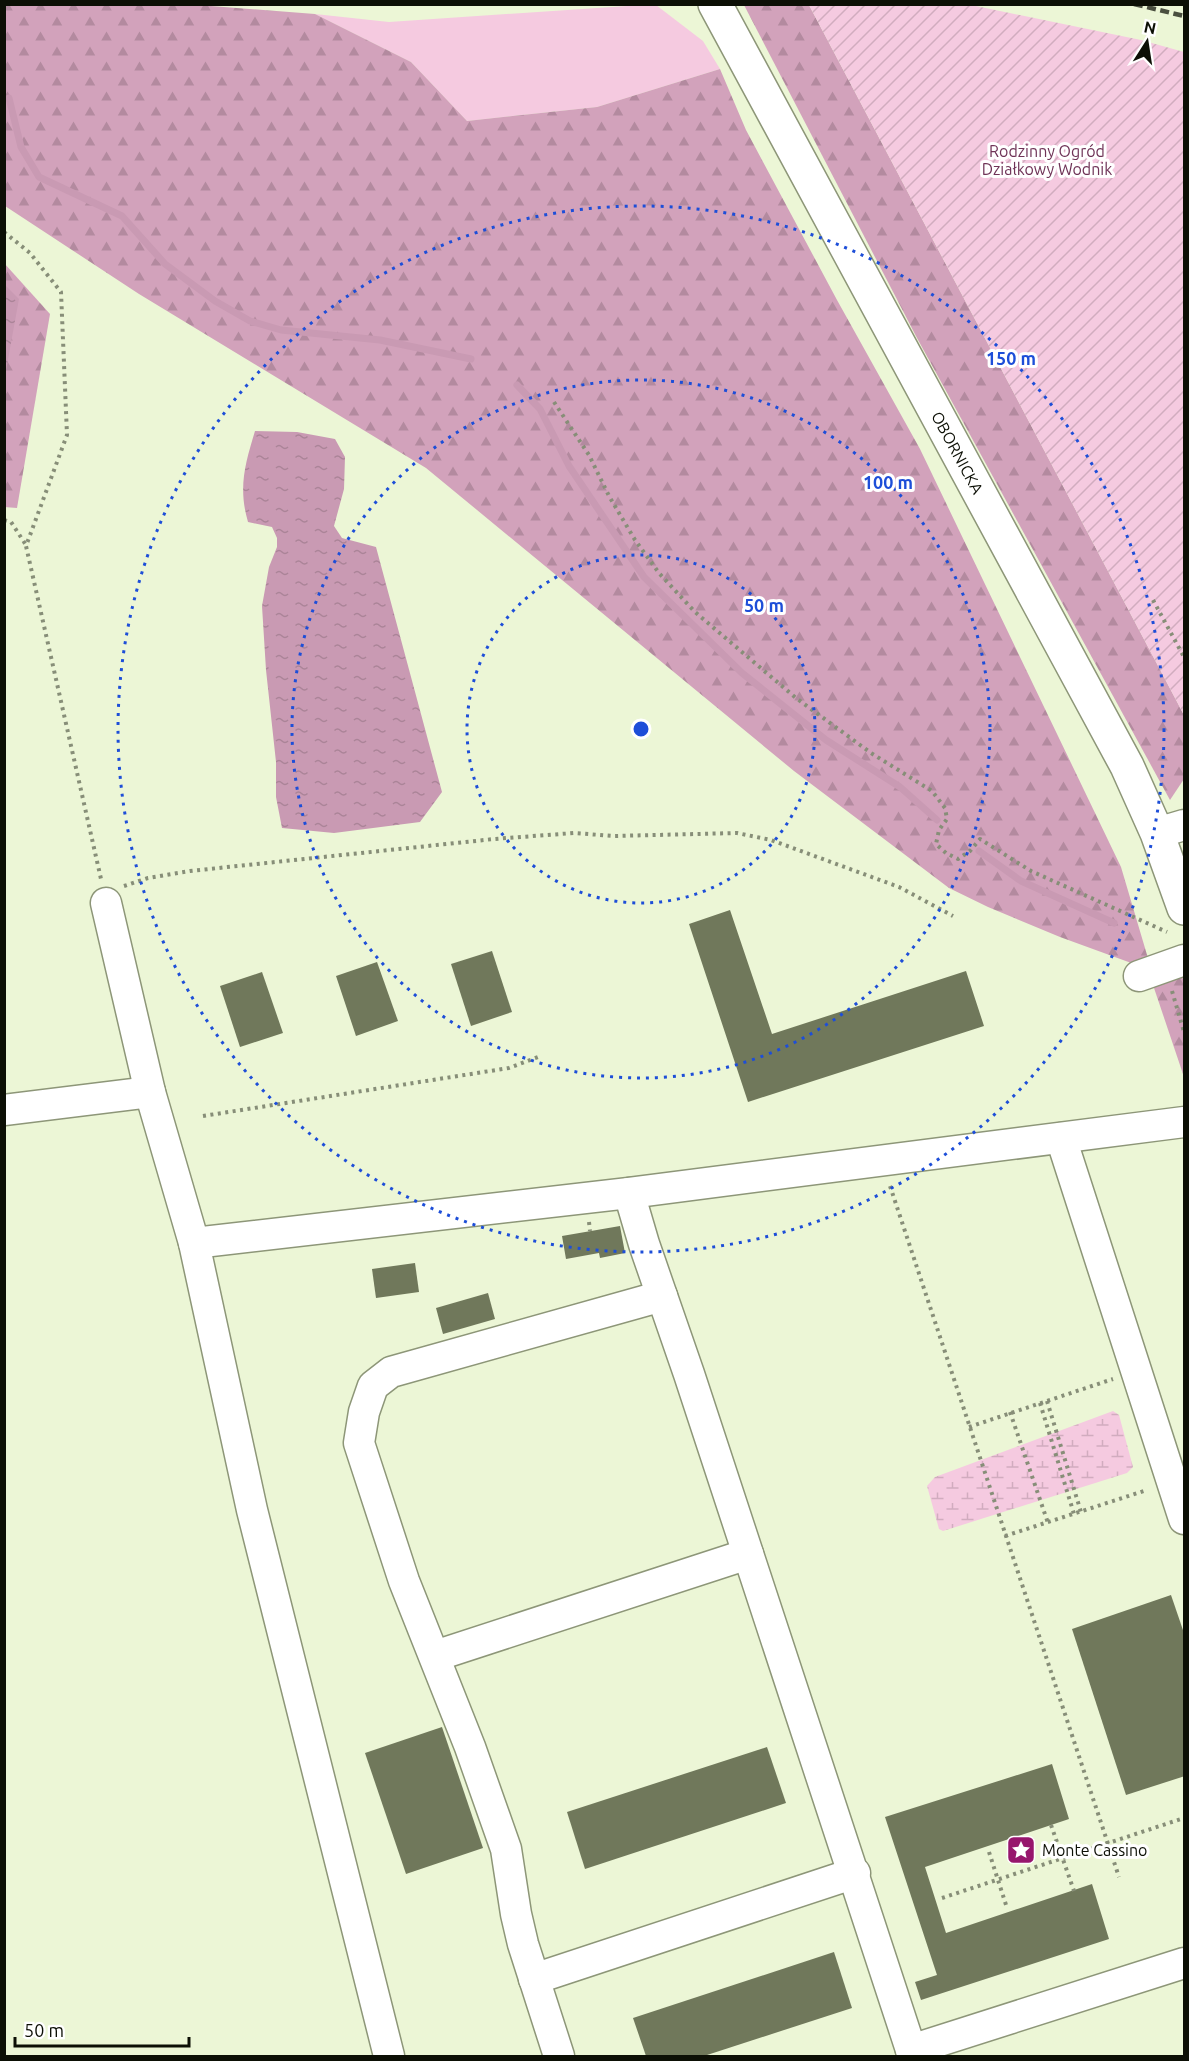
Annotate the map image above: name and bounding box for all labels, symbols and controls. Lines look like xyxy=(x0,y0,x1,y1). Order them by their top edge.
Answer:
north arrow xyxy=(1117,12,1177,72)
text: N xyxy=(1142,17,1158,37)
park label: Rodzinny Ogród Działkowy Wodnik xyxy=(982,142,1112,178)
text: 150 m xyxy=(986,348,1036,368)
street label: OBORNICKA xyxy=(928,408,987,497)
text: 100 m xyxy=(863,472,913,492)
text: 50 m xyxy=(744,595,784,615)
centre of rings xyxy=(631,719,651,739)
place icon: Monte Cassino xyxy=(1005,1834,1037,1866)
place label: Monte Cassino xyxy=(1042,1841,1147,1859)
scale bar xyxy=(15,2010,189,2048)
text: 50 m xyxy=(24,2020,64,2040)

